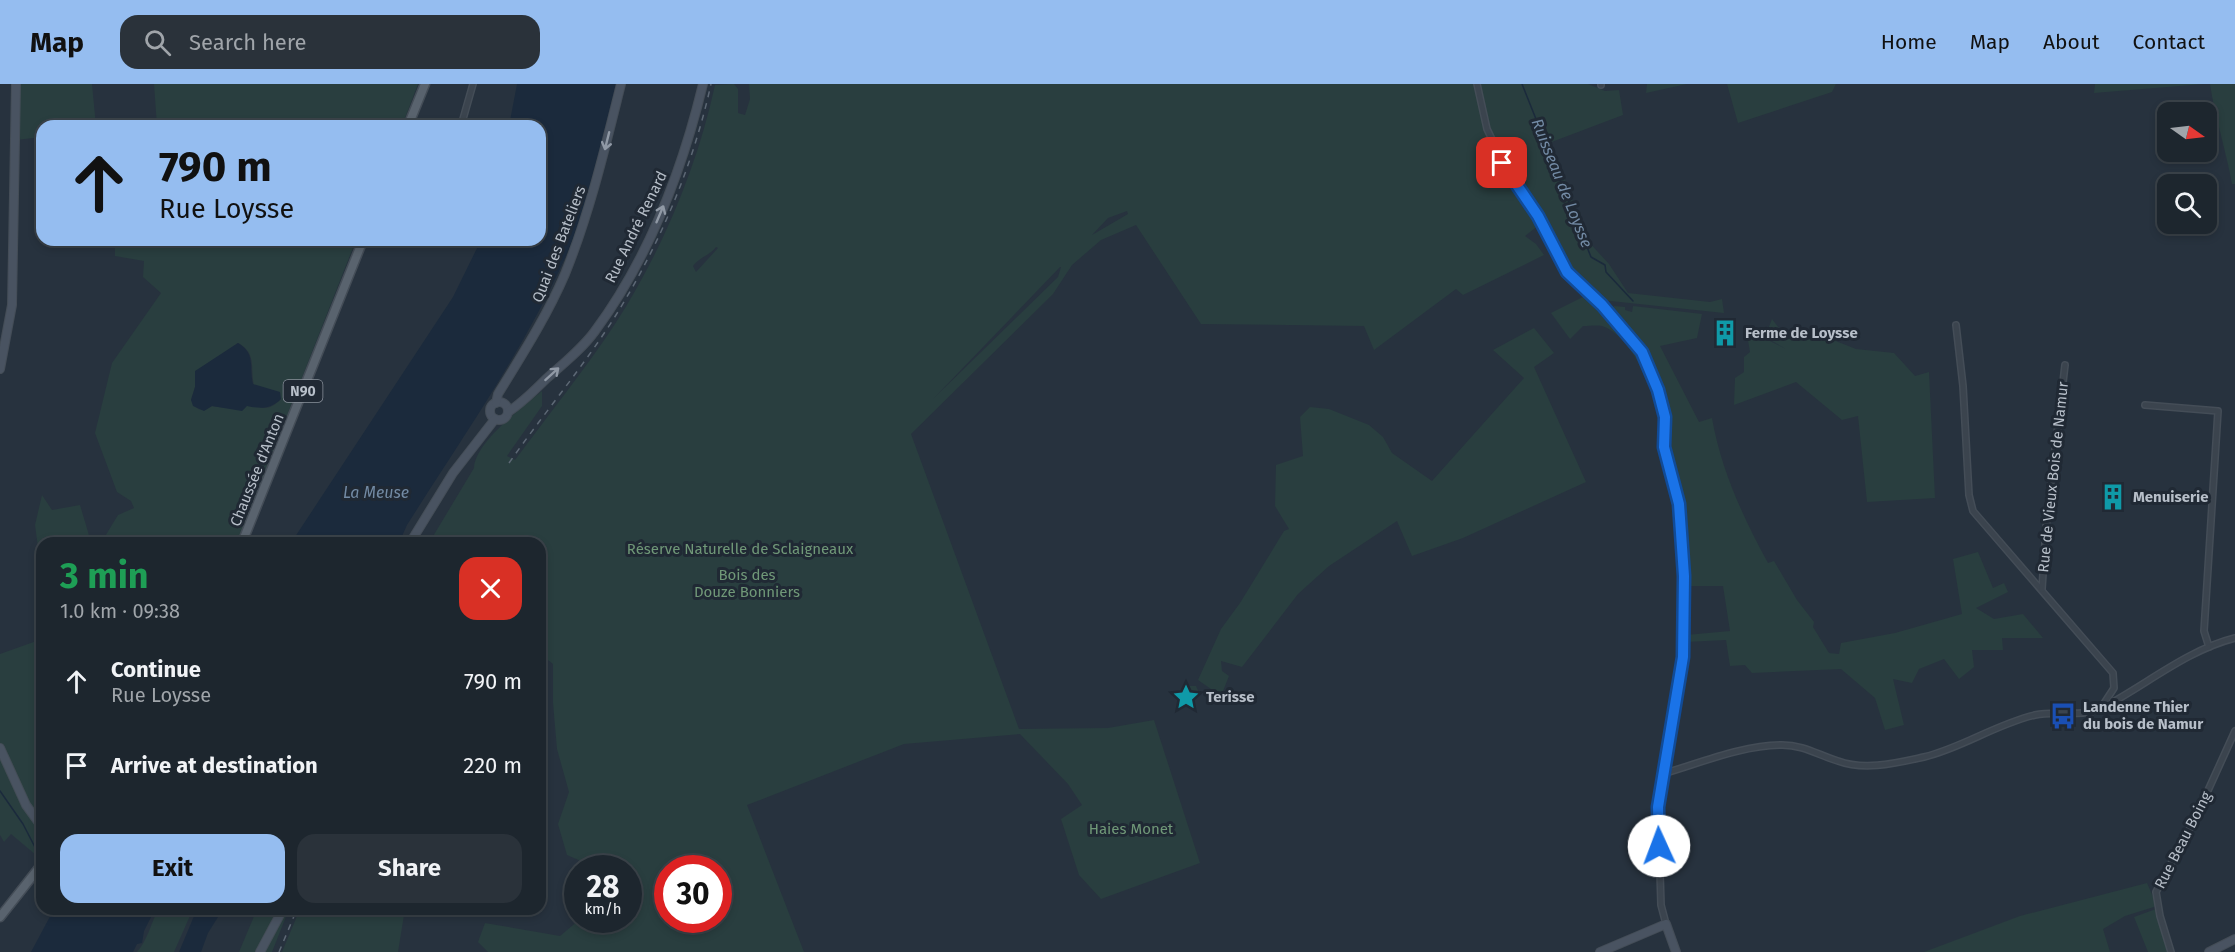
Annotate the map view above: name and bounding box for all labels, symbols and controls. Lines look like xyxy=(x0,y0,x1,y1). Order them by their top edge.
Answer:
search box xyxy=(120,15,540,69)
text: Map xyxy=(30,26,84,59)
icon: search xyxy=(141,26,174,59)
text: Search here xyxy=(189,29,307,56)
text: Home xyxy=(1881,29,1937,55)
text: Map xyxy=(1970,29,2010,55)
text: About xyxy=(2043,29,2100,55)
text: Contact xyxy=(2133,29,2205,55)
north arrow xyxy=(2157,102,2217,162)
map controls xyxy=(2157,102,2217,234)
water label: Ruisseau de Loysse xyxy=(1527,116,1597,250)
one-way arrow xyxy=(601,131,613,150)
pin xyxy=(1476,137,1527,188)
text: 790 m xyxy=(159,142,272,192)
icon: ahead xyxy=(60,144,138,222)
icon: arrive xyxy=(1485,146,1518,179)
street label: Rue André Renard xyxy=(601,168,671,286)
button: search xyxy=(2157,174,2217,234)
street label: Quai des Bateliers xyxy=(528,183,590,305)
text: Rue Loysse xyxy=(159,193,294,225)
one-way arrow xyxy=(655,205,666,224)
building icon: Ferme de Loysse xyxy=(1710,318,1740,348)
place label: Ferme de Loysse xyxy=(1745,324,1858,342)
one-way arrow xyxy=(544,367,559,381)
road number: N90 xyxy=(284,380,322,402)
street label: Rue de Vieux Bois de Namur xyxy=(2034,380,2072,573)
street label: Chaussée d'Anton xyxy=(226,411,288,529)
building icon: Menuiserie xyxy=(2098,482,2128,512)
water label: La Meuse xyxy=(343,483,409,502)
place label: Menuiserie xyxy=(2133,488,2209,506)
park label: Réserve Naturelle de Sclaigneaux xyxy=(627,540,854,558)
text: 3 min xyxy=(60,554,149,598)
button: close xyxy=(459,557,522,620)
park label: Bois des Douze Bonniers xyxy=(694,566,800,601)
text: 1.0 km · 09:38 xyxy=(60,599,180,623)
text: Continue xyxy=(111,656,201,683)
icon: ahead xyxy=(60,665,93,698)
text: 790 m xyxy=(464,668,522,695)
place icon: Terisse xyxy=(1171,682,1201,712)
text: Rue Loysse xyxy=(111,683,211,707)
place label: Terisse xyxy=(1206,688,1254,706)
place label: Landenne Thier du bois de Namur xyxy=(2083,698,2204,733)
bus stop icon: Landenne Thier du bois de Namur xyxy=(2048,701,2078,731)
icon: arrive xyxy=(60,749,93,782)
text: Arrive at destination xyxy=(111,752,318,779)
text: 220 m xyxy=(463,752,522,779)
street label: Rue Beau Boing xyxy=(2151,788,2215,892)
position arrow xyxy=(1627,814,1691,878)
park label: Haies Monet xyxy=(1089,820,1174,838)
button: Exit xyxy=(60,834,285,903)
button: Share xyxy=(297,834,522,903)
speed limit sign: 30 xyxy=(654,855,732,933)
text: 28 xyxy=(587,869,619,905)
text: km/h xyxy=(584,900,622,918)

